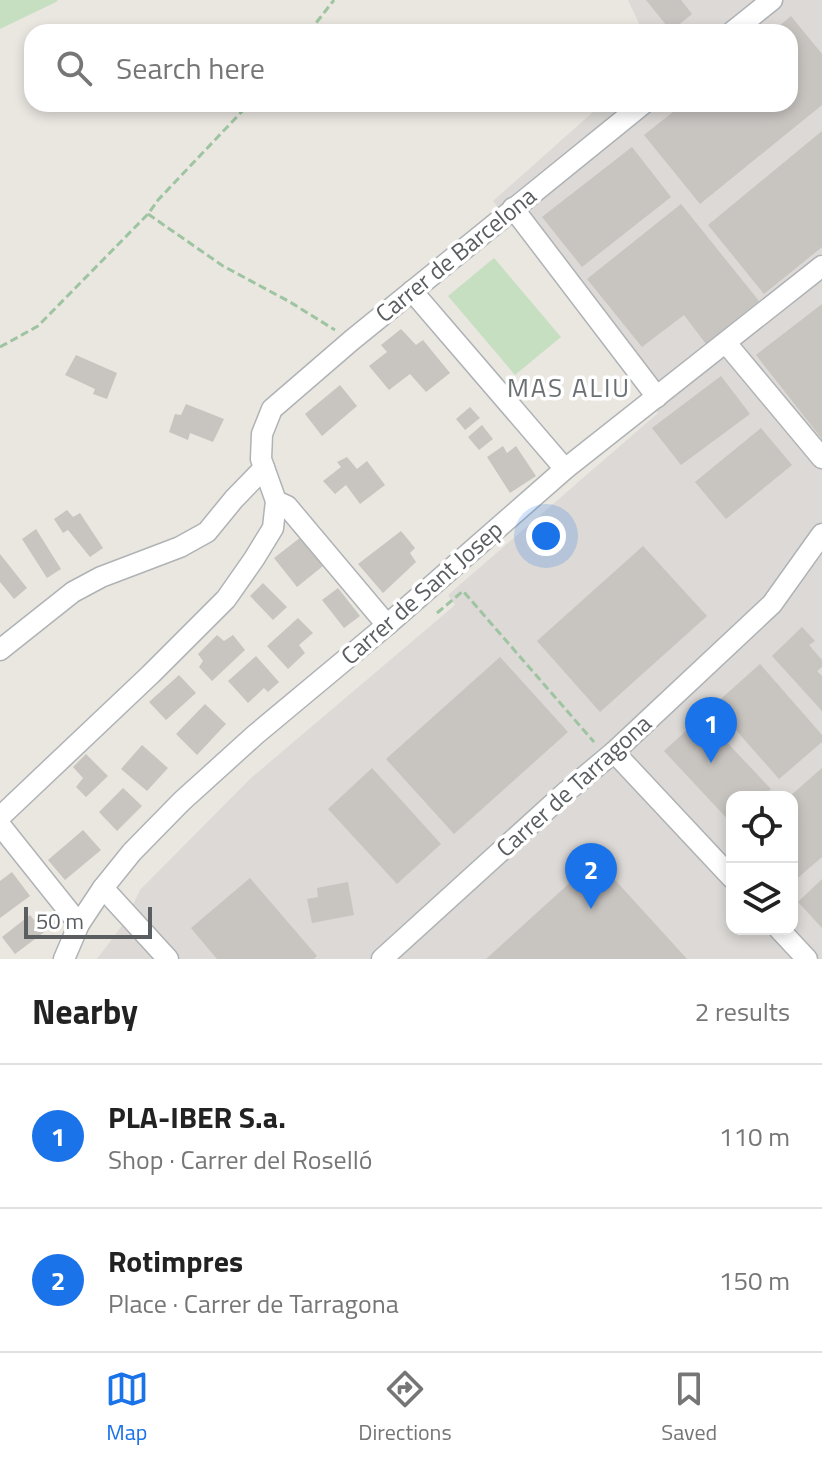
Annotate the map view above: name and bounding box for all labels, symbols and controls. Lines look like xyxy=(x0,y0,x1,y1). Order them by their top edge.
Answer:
search box xyxy=(24,24,798,112)
text: Search here xyxy=(116,45,265,91)
icon: search xyxy=(52,46,96,90)
street label: Carrer de Barcelona xyxy=(367,178,544,330)
district label: MAS ALIU xyxy=(507,368,631,407)
street label: Carrer de Sant Josep xyxy=(332,512,510,673)
your location xyxy=(526,516,566,556)
pin: 1 xyxy=(685,697,737,763)
street label: Carrer de Tarragona xyxy=(488,706,659,865)
map controls xyxy=(726,791,798,935)
button: locate xyxy=(726,791,798,863)
pin: 2 xyxy=(565,843,617,909)
button: layers xyxy=(726,863,798,935)
scale bar xyxy=(24,903,152,939)
text: 50 m xyxy=(36,904,84,938)
text: Nearby xyxy=(32,985,138,1037)
text: 2 results xyxy=(695,992,790,1031)
text: PLA-IBER S.a. xyxy=(108,1094,286,1140)
text: 1 xyxy=(51,1117,65,1156)
text: 110 m xyxy=(719,1117,790,1156)
text: Shop · Carrer del Roselló xyxy=(108,1140,372,1179)
text: Rotimpres xyxy=(108,1238,243,1284)
text: 2 xyxy=(51,1261,65,1300)
text: 150 m xyxy=(719,1261,790,1300)
text: Place · Carrer de Tarragona xyxy=(108,1284,399,1323)
tab: Map xyxy=(105,1367,149,1449)
tab: Directions xyxy=(358,1367,452,1449)
tab: Saved xyxy=(661,1367,717,1449)

